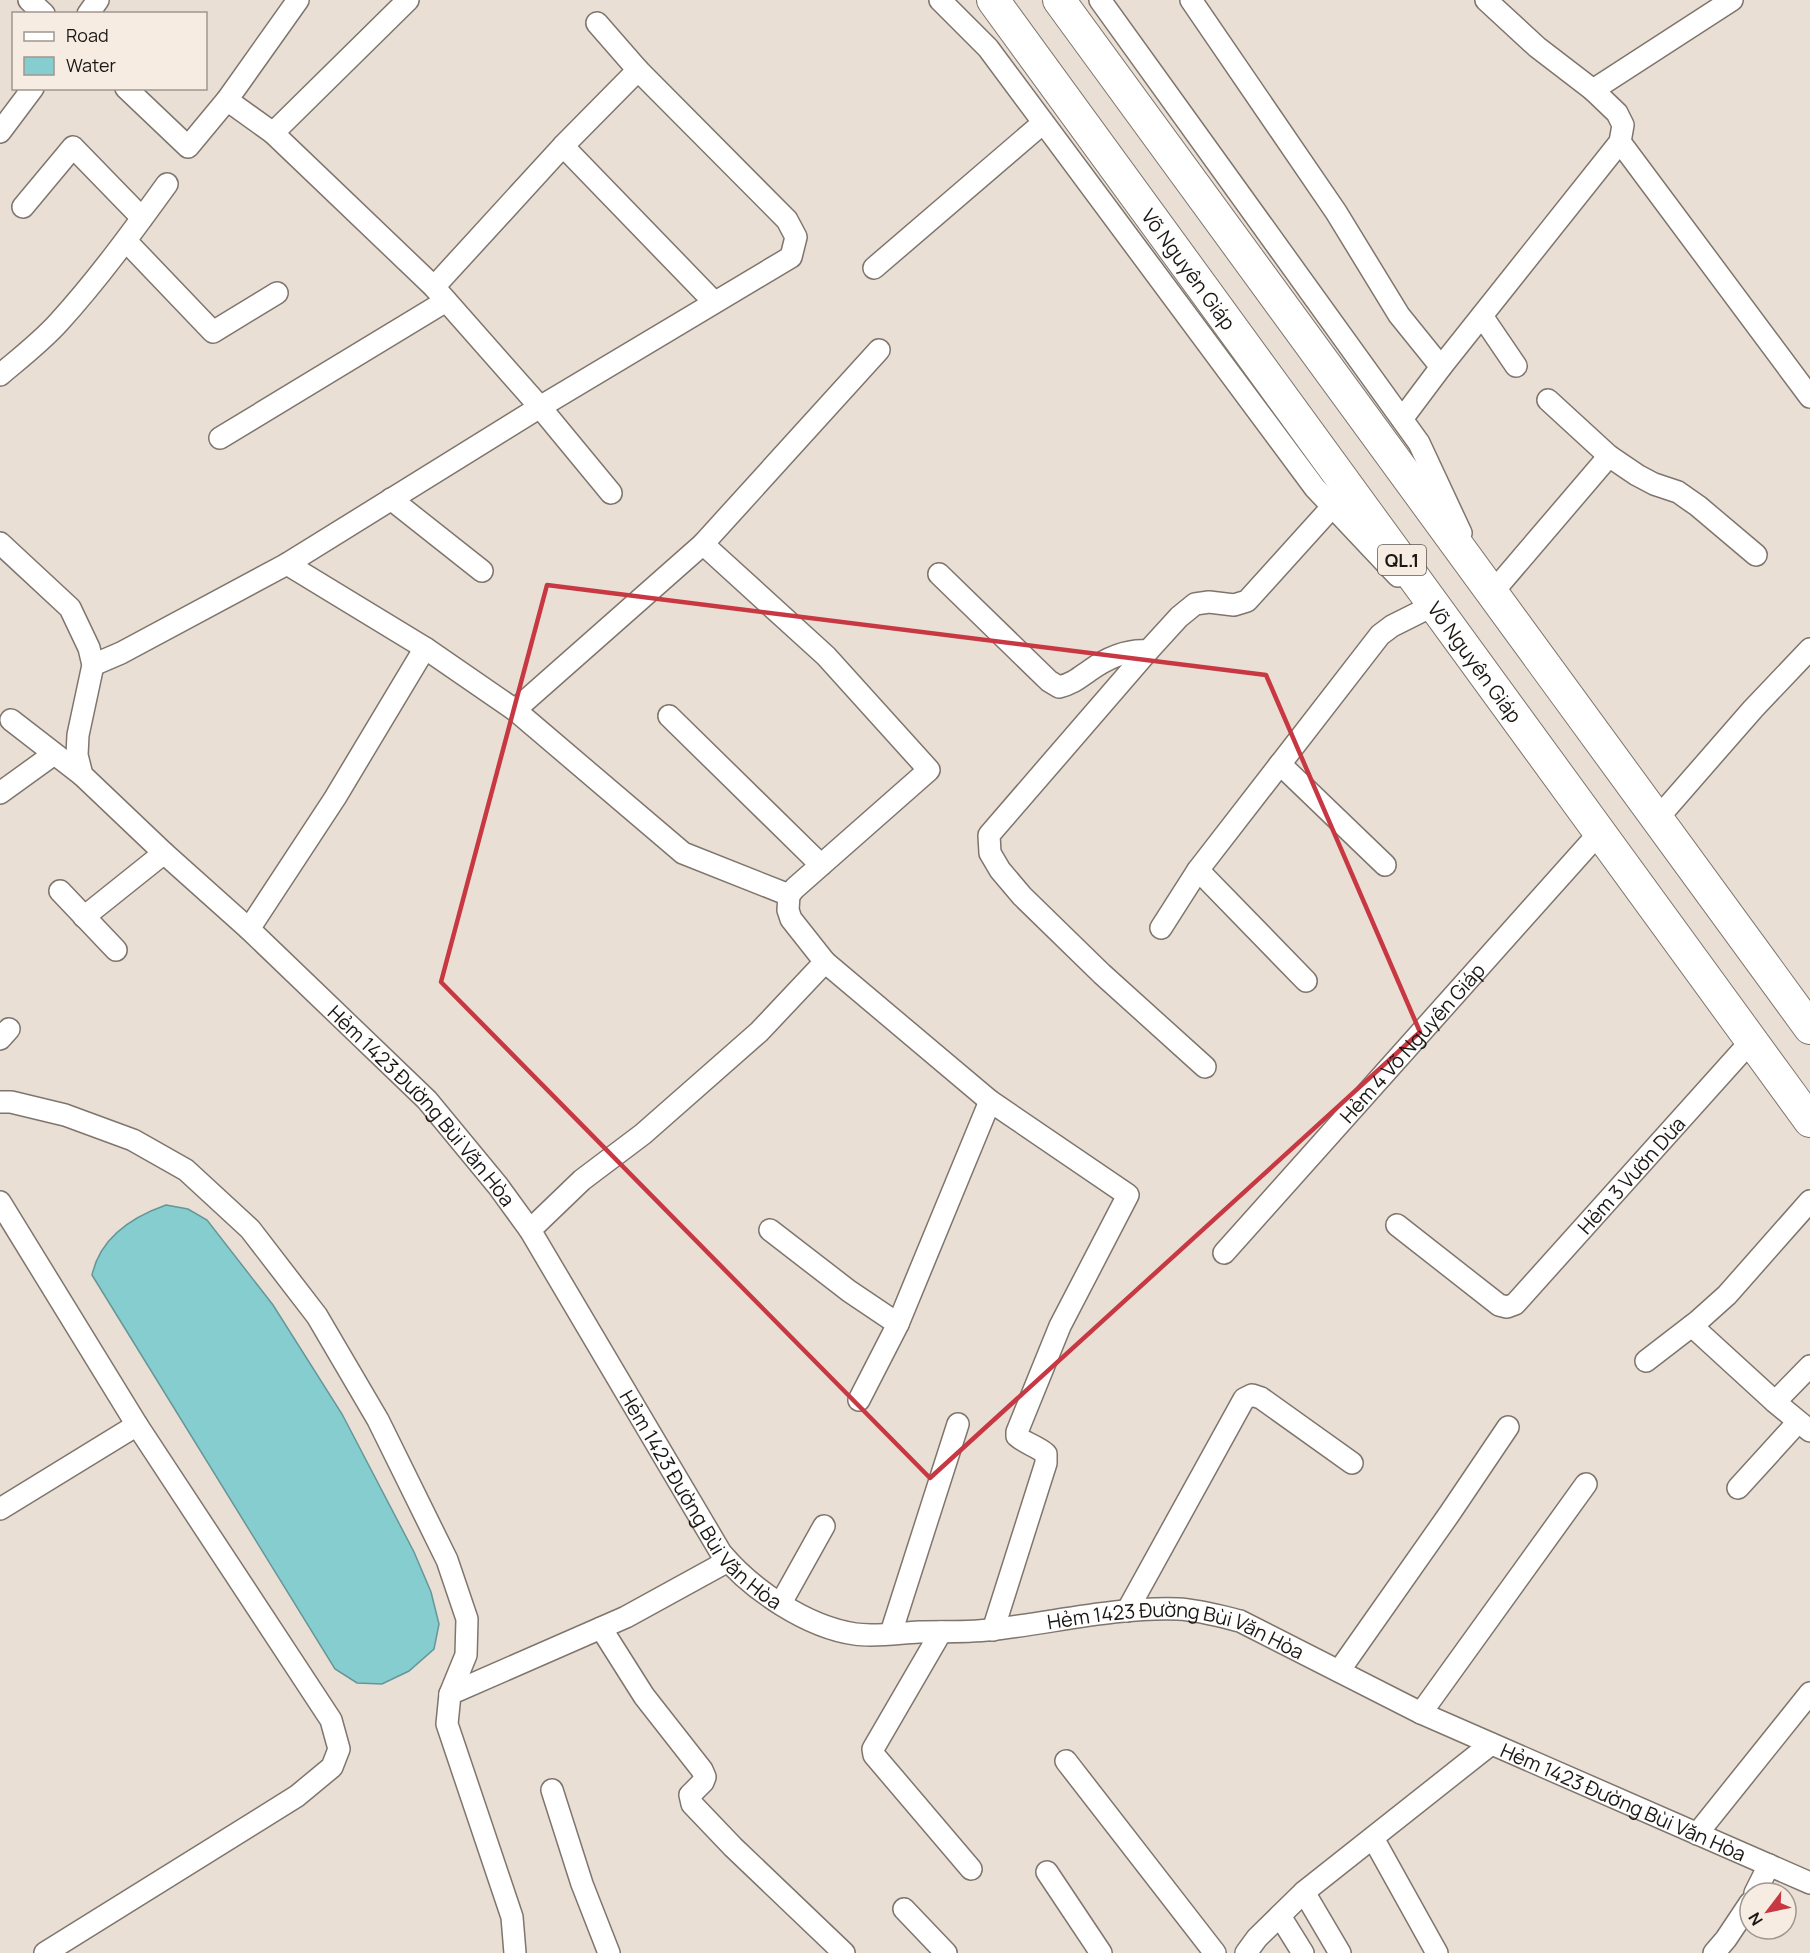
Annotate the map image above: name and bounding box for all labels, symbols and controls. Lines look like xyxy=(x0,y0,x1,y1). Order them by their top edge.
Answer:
legend xyxy=(12,12,207,90)
text: Road xyxy=(66,23,109,47)
text: Water xyxy=(66,53,116,77)
street label: Võ Nguyên Giáp xyxy=(1136,203,1242,335)
road number: QL.1 xyxy=(1378,545,1426,575)
street label: Võ Nguyên Giáp xyxy=(1422,596,1529,728)
street label: Hẻm 4 Võ Nguyên Giáp xyxy=(1333,957,1491,1128)
street label: Hẻm 1423 Đường Bùi Văn Hòa xyxy=(322,999,522,1211)
street label: Hẻm 3 Vườn Dừa xyxy=(1571,1110,1691,1239)
street label: Hẻm 1423 Đường Bùi Văn Hòa xyxy=(614,1385,787,1615)
street label: Hẻm 1423 Đường Bùi Văn Hòa xyxy=(1045,1595,1309,1665)
street label: Hẻm 1423 Đường Bùi Văn Hòa xyxy=(1496,1736,1750,1867)
north arrow xyxy=(1738,1881,1798,1941)
text: N xyxy=(1743,1908,1768,1930)

